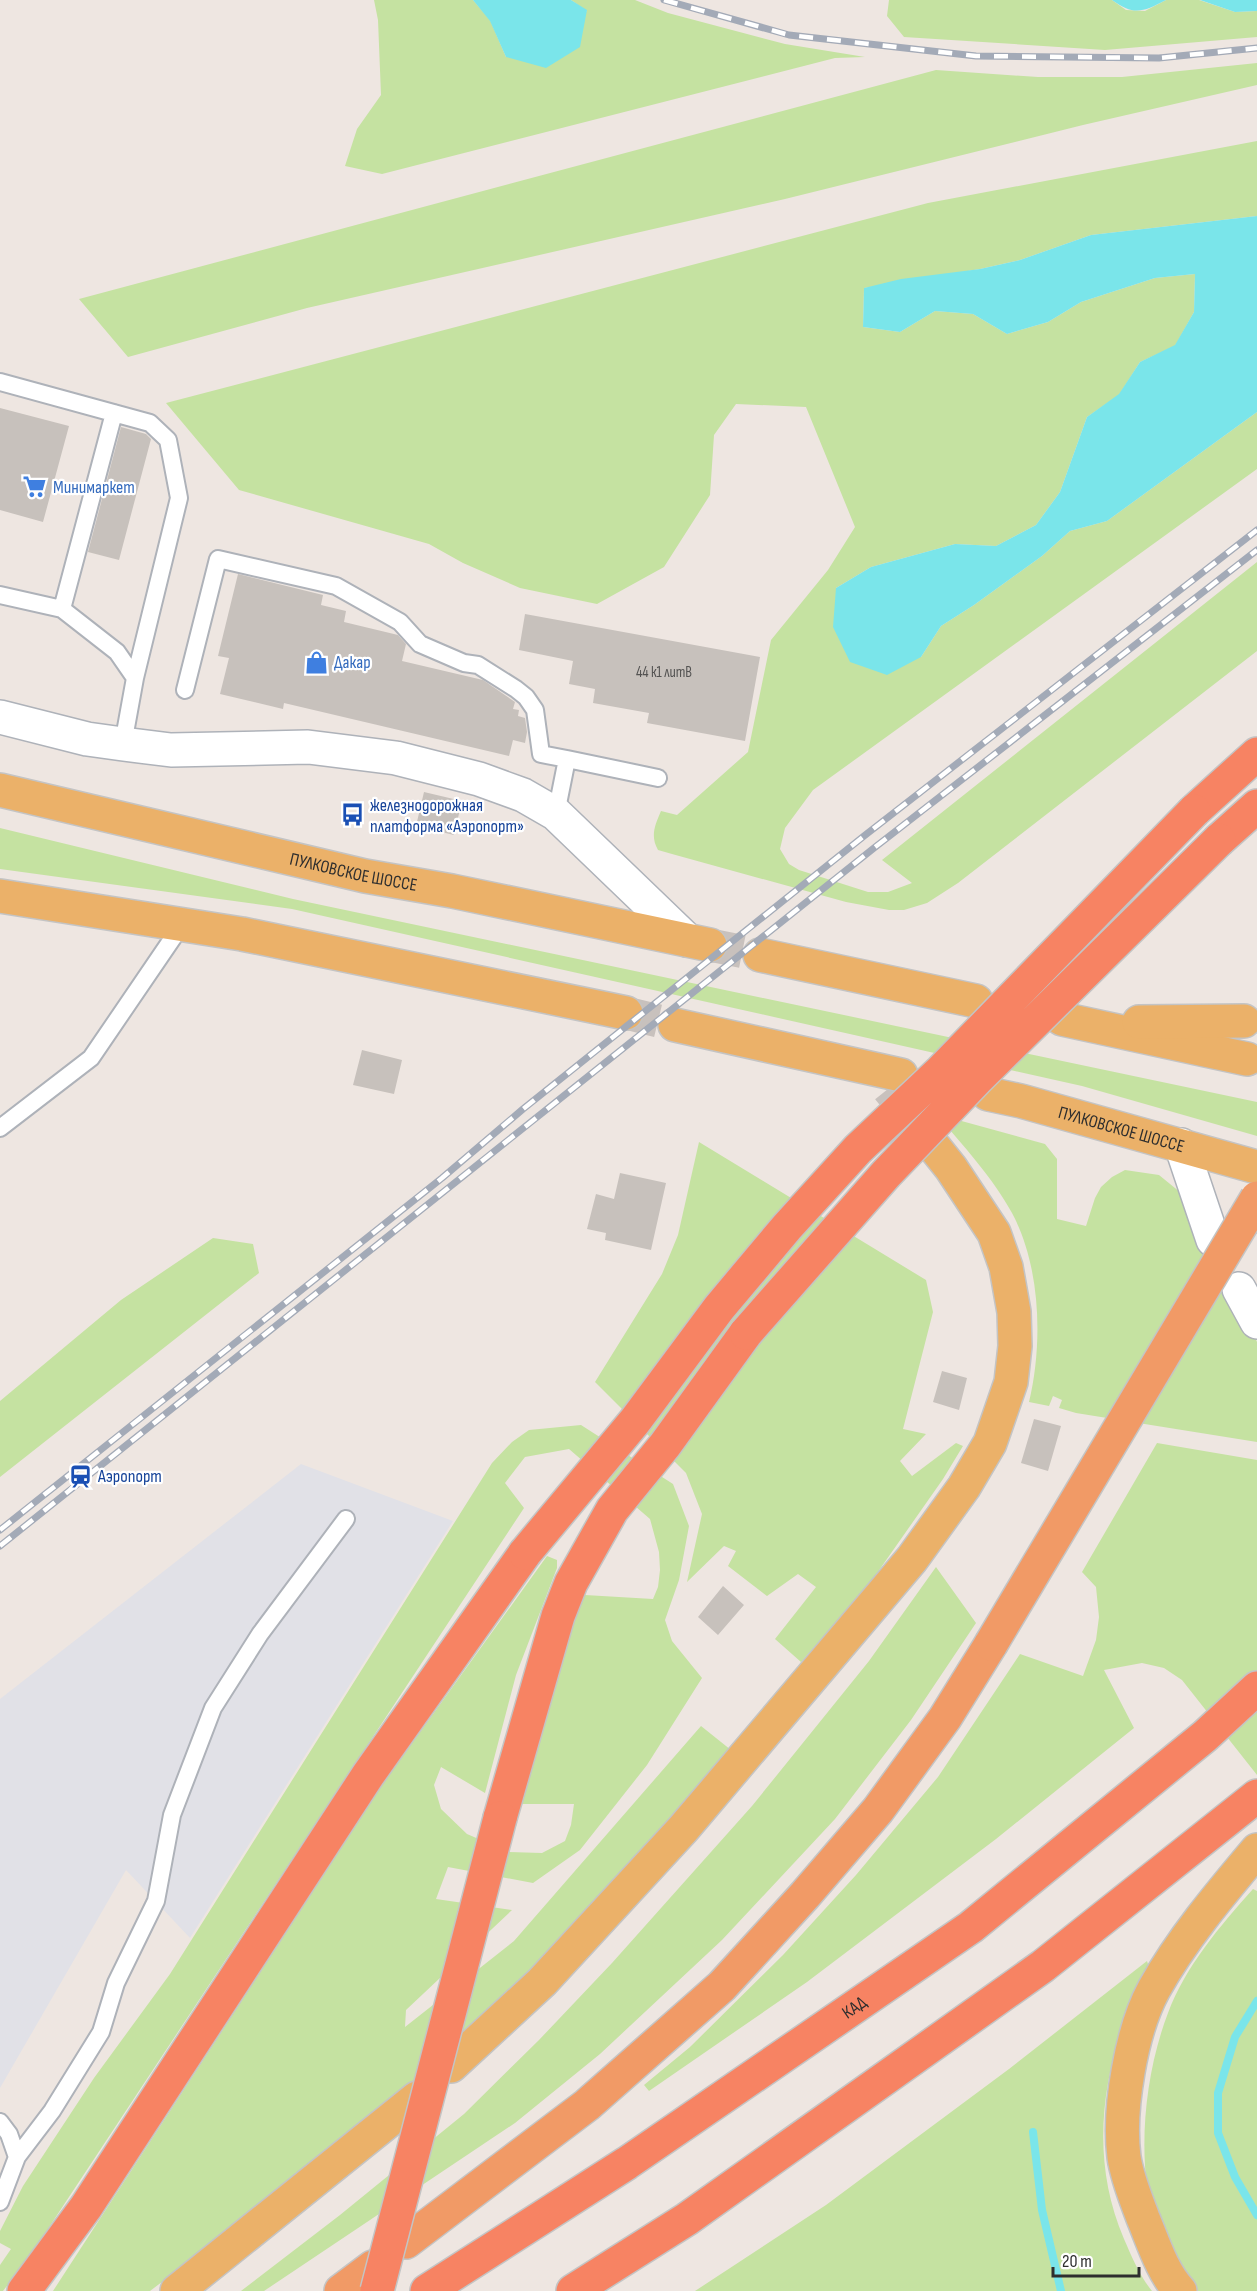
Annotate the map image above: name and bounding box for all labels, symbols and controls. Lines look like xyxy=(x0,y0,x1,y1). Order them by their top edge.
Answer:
supermarket icon: Минимаркет xyxy=(22,474,48,500)
place label: Минимаркет xyxy=(53,477,135,498)
shop icon: Дакар xyxy=(303,649,329,675)
place label: Дакар xyxy=(334,652,371,673)
house number: 44 к1 литВ xyxy=(636,663,692,682)
place label: железнодорожная платформа «Аэропорт» xyxy=(370,795,524,837)
bus stop icon: железнодорожная платформа «Аэропорт» xyxy=(339,802,365,828)
street label: ПУЛКОВСКОЕ ШОССЕ xyxy=(288,849,419,896)
street label: ПУЛКОВСКОЕ ШОССЕ xyxy=(1056,1102,1187,1157)
station icon: Аэропорт xyxy=(67,1463,93,1489)
place label: Аэропорт xyxy=(97,1466,162,1487)
street label: КАД xyxy=(838,1992,871,2023)
scale bar xyxy=(1053,2240,1138,2278)
text: 20 m xyxy=(1062,2251,1092,2272)

